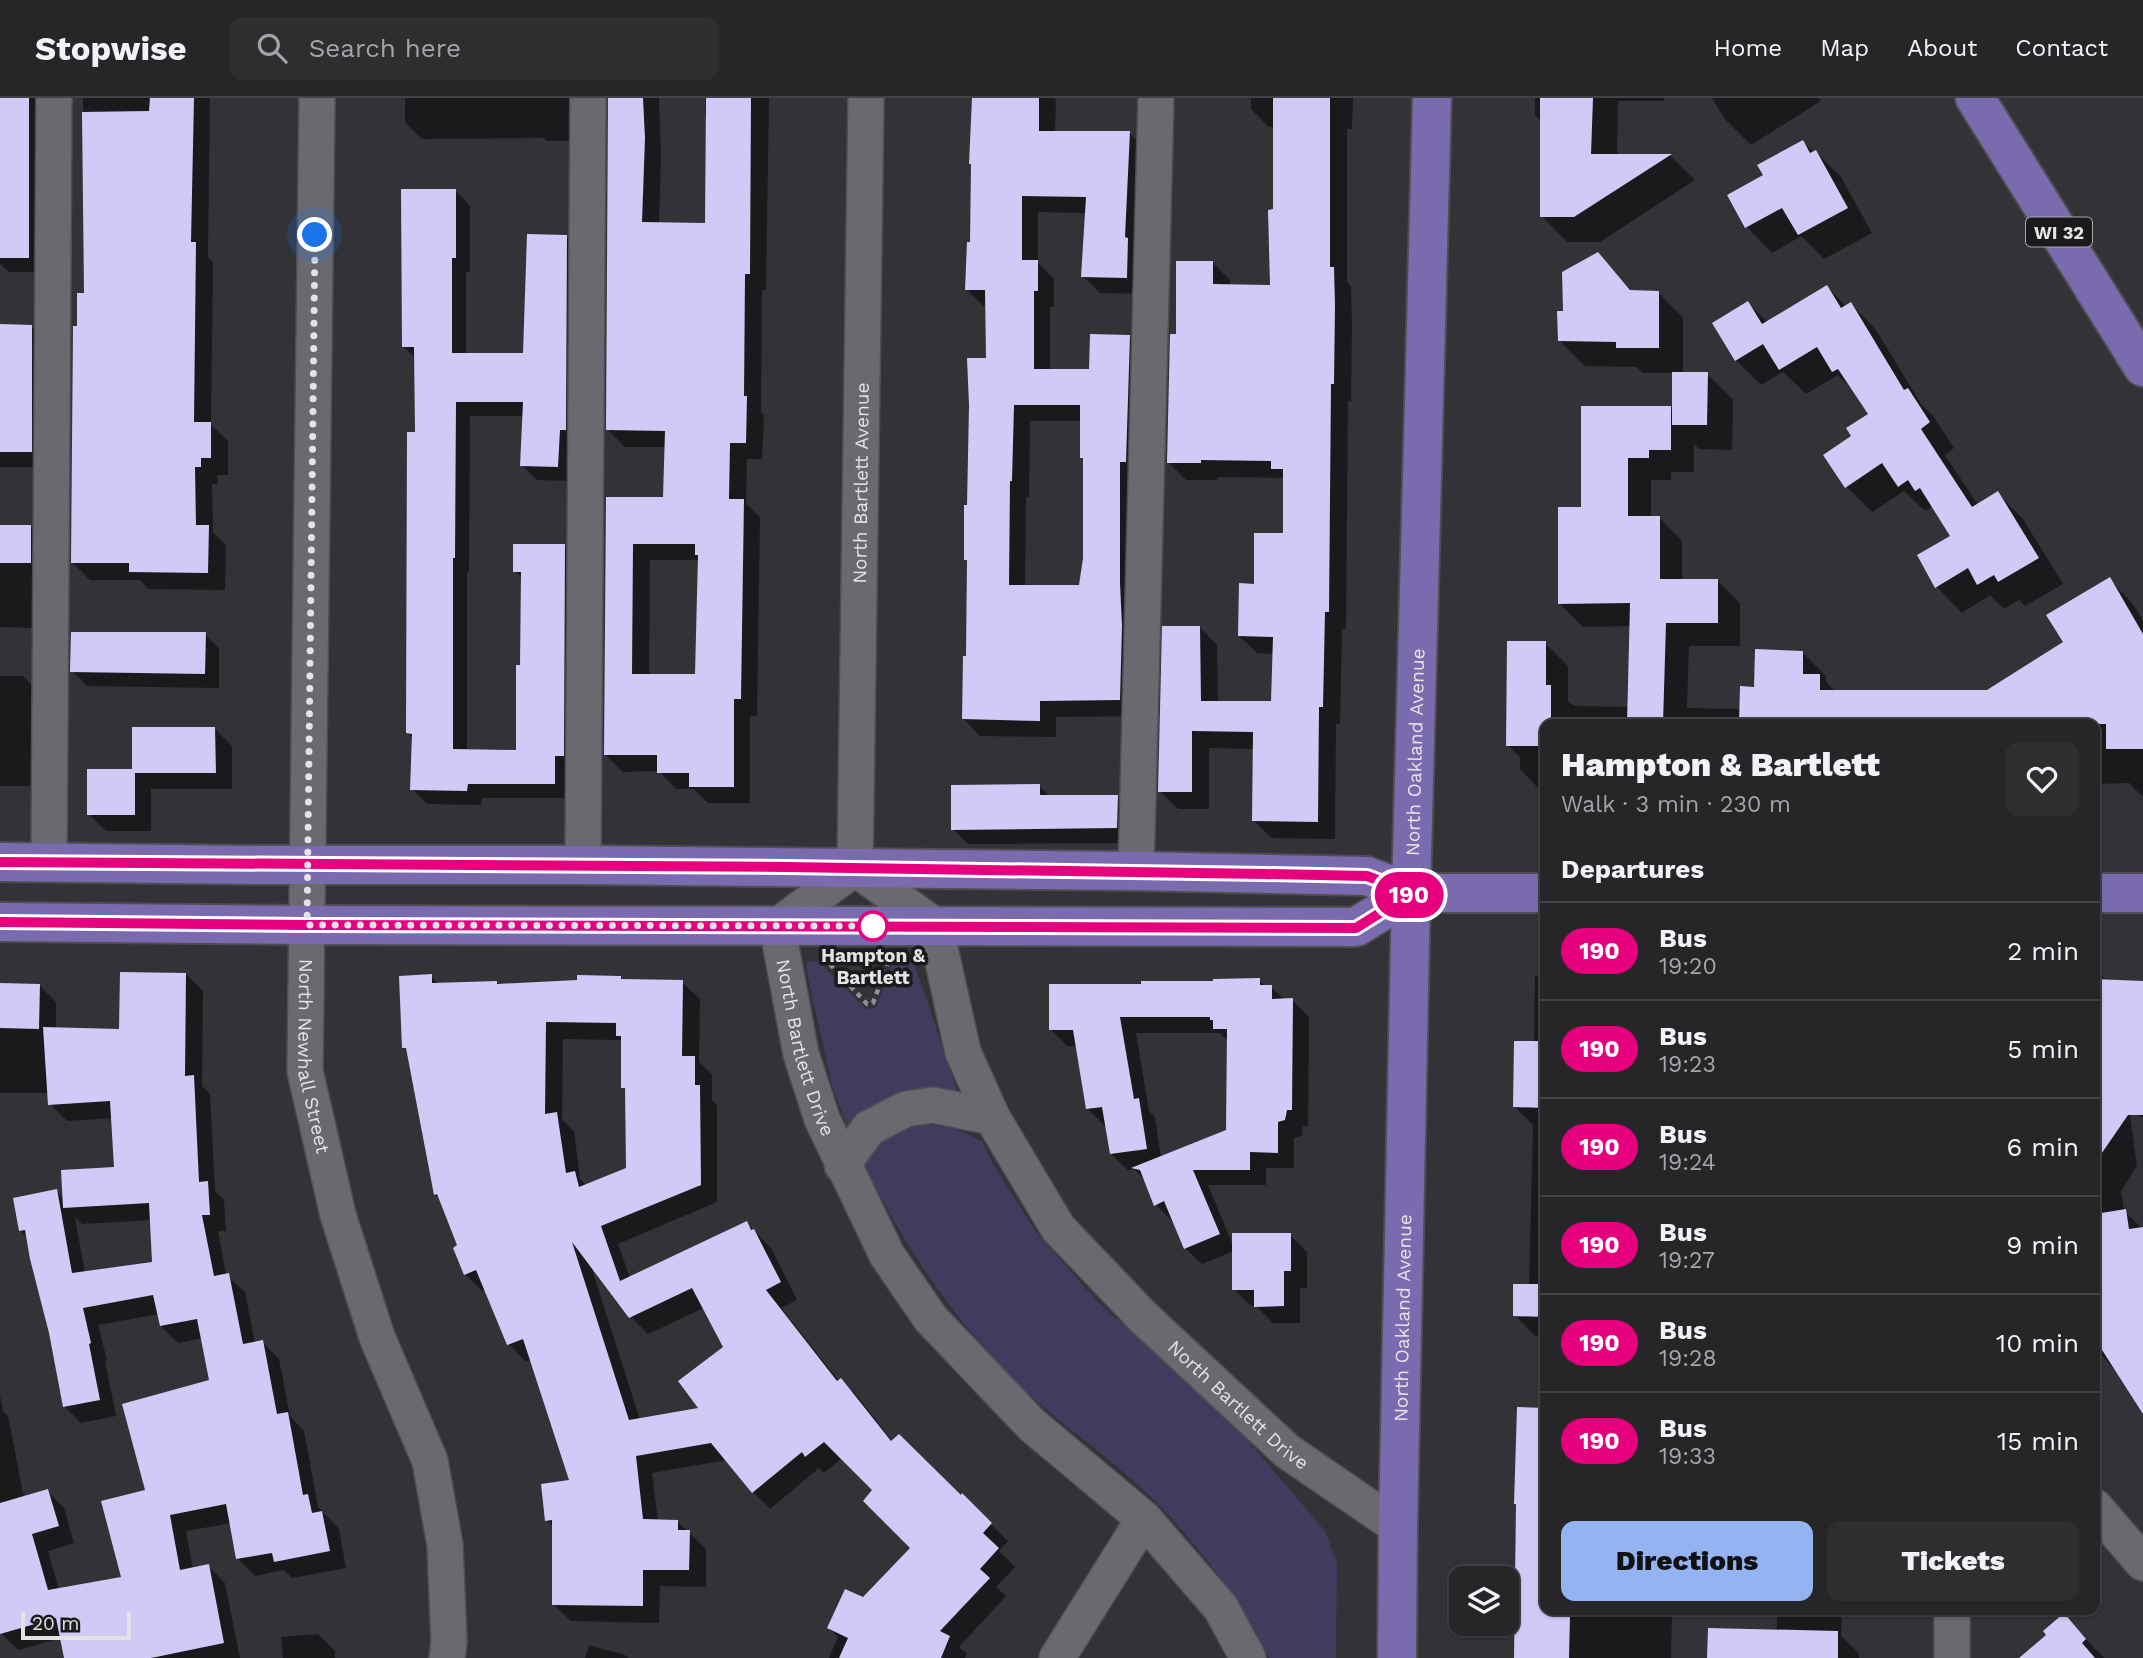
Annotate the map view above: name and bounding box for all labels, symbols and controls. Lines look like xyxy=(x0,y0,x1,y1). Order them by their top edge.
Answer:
search box xyxy=(229,17,719,80)
text: Stopwise xyxy=(35,29,187,68)
icon: search xyxy=(253,29,291,67)
text: Search here xyxy=(309,33,461,63)
text: Home xyxy=(1714,34,1782,62)
text: Map xyxy=(1820,34,1869,62)
text: About xyxy=(1907,34,1977,62)
text: Contact xyxy=(2015,34,2108,62)
your location xyxy=(297,217,332,252)
road number: WI 32 xyxy=(2026,217,2092,246)
street label: North Bartlett Avenue xyxy=(848,382,873,584)
street label: North Oakland Avenue xyxy=(1400,648,1429,856)
button: heart xyxy=(2005,742,2079,816)
text: Hampton & Bartlett xyxy=(1561,745,1880,784)
text: Walk · 3 min · 230 m xyxy=(1561,791,1791,818)
text: Departures xyxy=(1561,854,1704,884)
line badge: 190 xyxy=(1369,872,1449,918)
text: 190 xyxy=(1389,881,1429,909)
marker: Hampton & Bartlett xyxy=(858,911,888,941)
text: Bus xyxy=(1659,923,1707,953)
text: 2 min xyxy=(2007,936,2079,966)
text: 190 xyxy=(1579,937,1620,965)
place label: Hampton & Bartlett xyxy=(821,944,926,989)
text: 19:20 xyxy=(1659,953,1717,980)
street label: North Bartlett Drive xyxy=(772,957,840,1140)
street label: North Newhall Street xyxy=(293,959,335,1156)
text: Bus xyxy=(1659,1021,1707,1051)
text: 5 min xyxy=(2007,1034,2079,1064)
text: 190 xyxy=(1579,1035,1620,1063)
text: 19:23 xyxy=(1659,1051,1716,1078)
text: Bus xyxy=(1659,1119,1707,1149)
text: 6 min xyxy=(2007,1132,2079,1162)
text: 190 xyxy=(1579,1133,1620,1161)
text: 19:24 xyxy=(1659,1149,1716,1176)
street label: North Oakland Avenue xyxy=(1389,1214,1416,1422)
text: Bus xyxy=(1659,1217,1707,1247)
text: 9 min xyxy=(2006,1230,2079,1260)
text: 190 xyxy=(1579,1231,1620,1259)
text: 19:27 xyxy=(1659,1247,1715,1274)
text: Bus xyxy=(1659,1315,1707,1345)
text: 10 min xyxy=(1996,1328,2079,1358)
text: 190 xyxy=(1579,1329,1620,1357)
street label: North Bartlett Drive xyxy=(1164,1335,1313,1474)
text: 19:28 xyxy=(1659,1345,1717,1372)
text: Bus xyxy=(1659,1413,1707,1443)
text: 15 min xyxy=(1997,1426,2079,1456)
text: 190 xyxy=(1579,1427,1620,1455)
text: 19:33 xyxy=(1659,1443,1716,1470)
button: Directions xyxy=(1561,1521,1813,1601)
button: Tickets xyxy=(1827,1521,2079,1601)
map controls xyxy=(1449,1566,1519,1636)
button: layers xyxy=(1449,1566,1519,1636)
scale bar xyxy=(21,1609,131,1641)
text: 20 m xyxy=(32,1612,79,1635)

